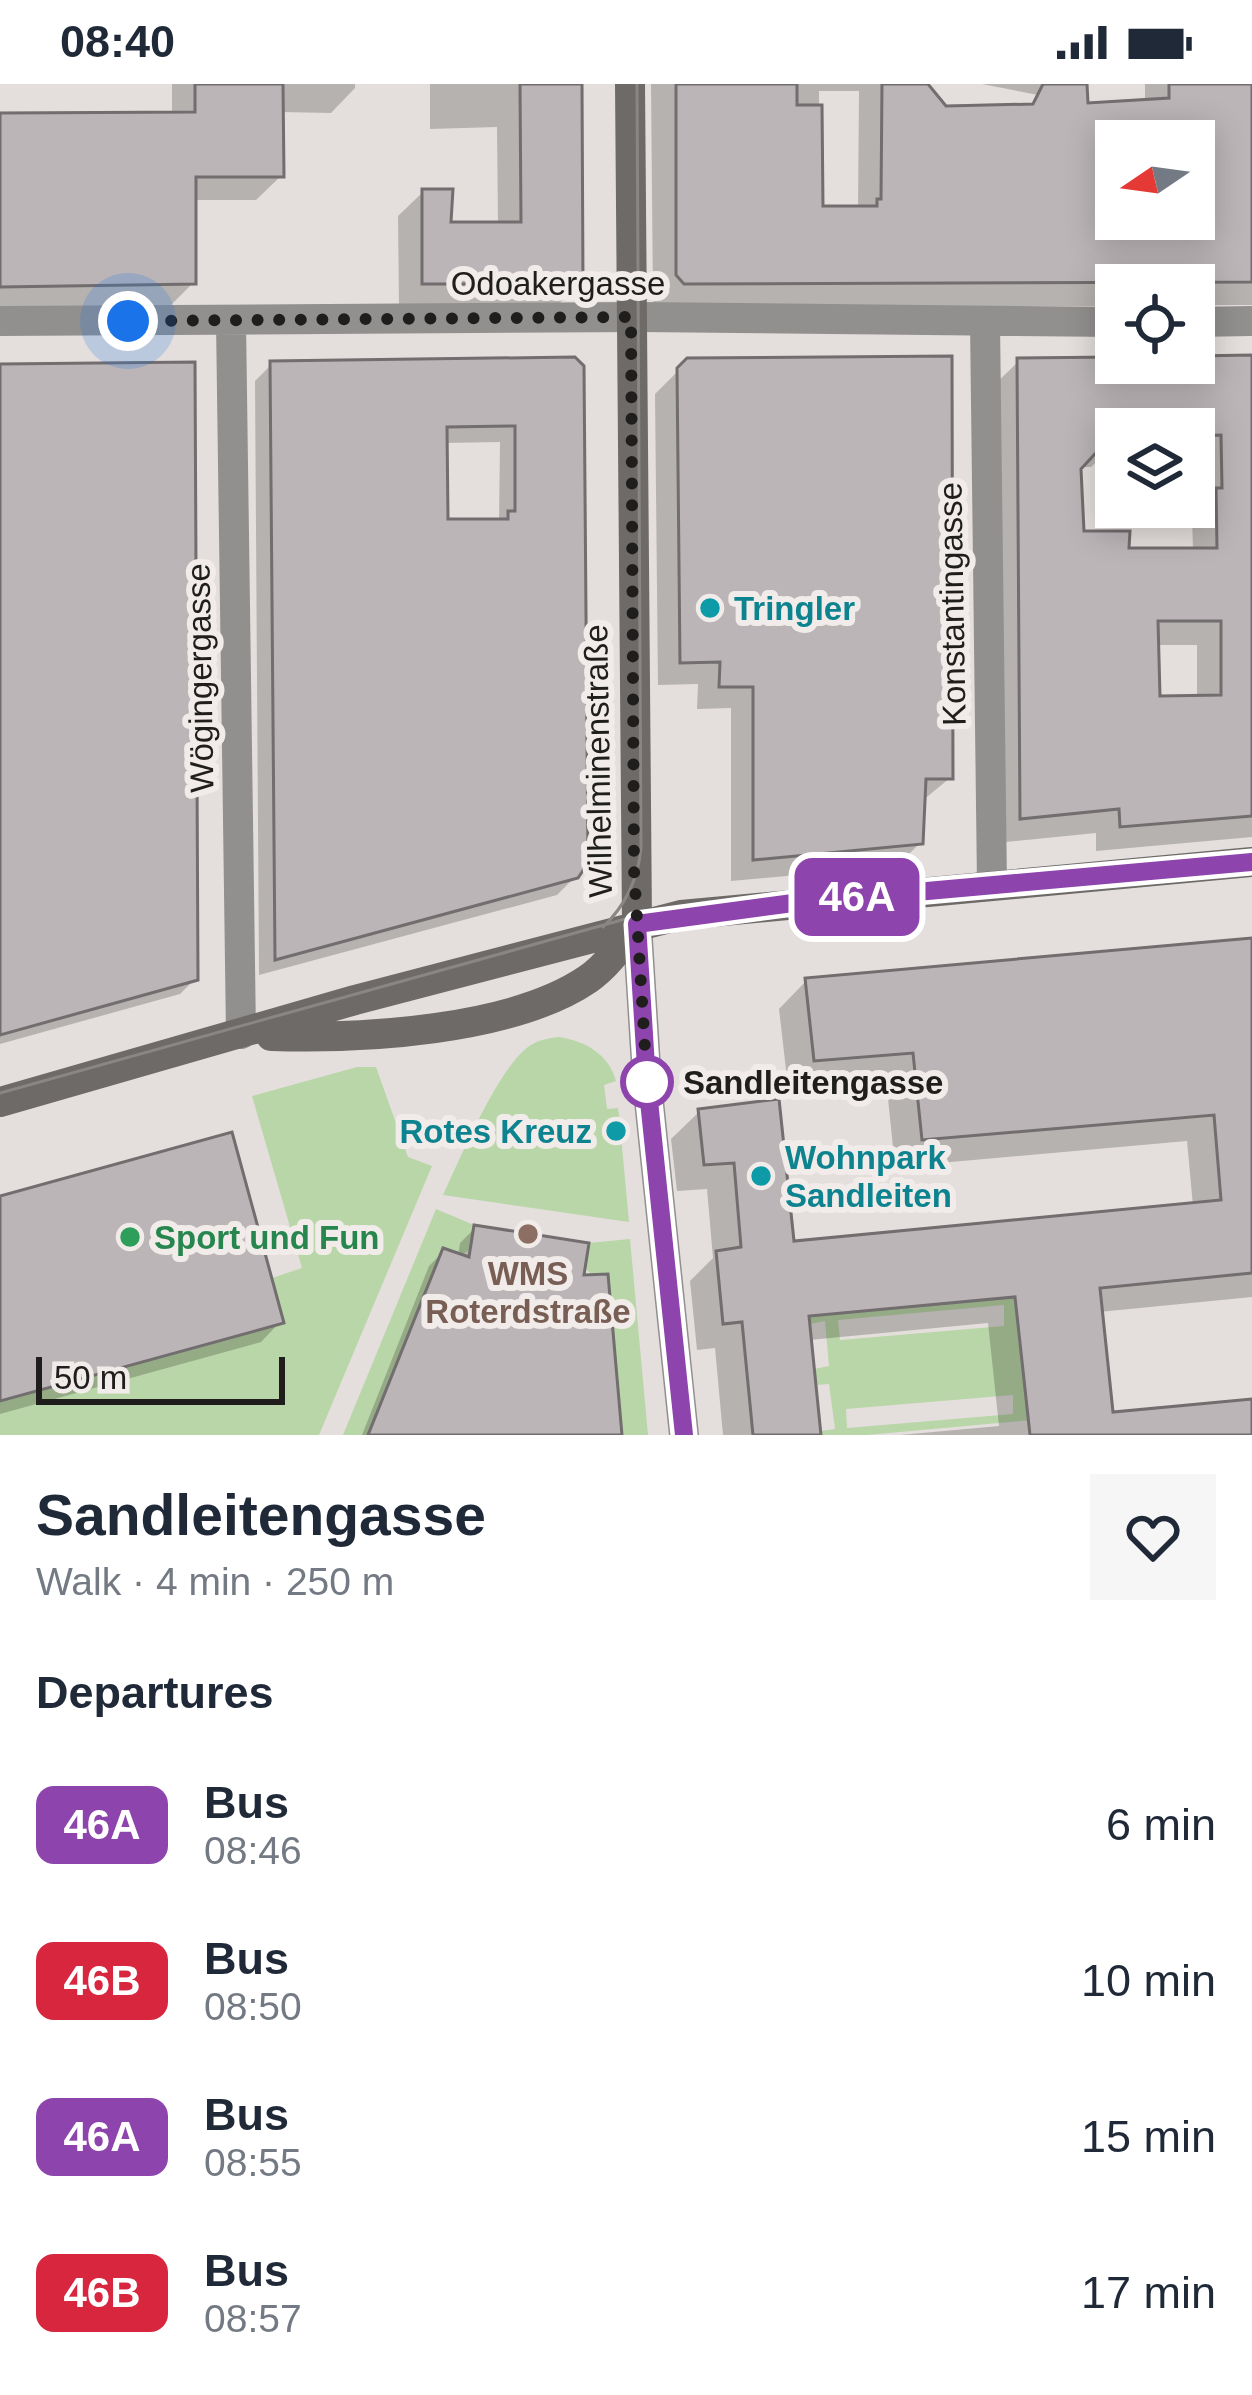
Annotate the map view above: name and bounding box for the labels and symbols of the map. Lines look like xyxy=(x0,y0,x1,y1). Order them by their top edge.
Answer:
north arrow xyxy=(1095,120,1215,240)
street label: Odoakergasse xyxy=(451,265,665,302)
your location xyxy=(98,291,158,351)
street label: Konstantingasse xyxy=(931,482,973,726)
street label: Wögingergasse xyxy=(180,563,220,793)
place label: Tringler xyxy=(734,590,855,627)
marker: Tringler xyxy=(697,595,723,621)
street label: Wilhelminenstraße xyxy=(577,624,619,898)
line badge: 46A xyxy=(788,858,926,936)
marker: Sandleitengasse xyxy=(622,1057,672,1107)
place label: Sandleitengasse xyxy=(683,1064,943,1101)
place label: Rotes Kreuz xyxy=(399,1113,592,1150)
marker: Rotes Kreuz xyxy=(603,1118,629,1144)
place label: Wohnpark Sandleiten xyxy=(785,1139,952,1214)
marker: Wohnpark Sandleiten xyxy=(748,1163,774,1189)
place label: Sport und Fun xyxy=(154,1219,379,1256)
marker: WMS Roterdstraße xyxy=(515,1221,541,1247)
marker: Sport und Fun xyxy=(117,1224,143,1250)
place label: WMS Roterdstraße xyxy=(425,1255,631,1330)
scale bar xyxy=(36,1351,285,1404)

